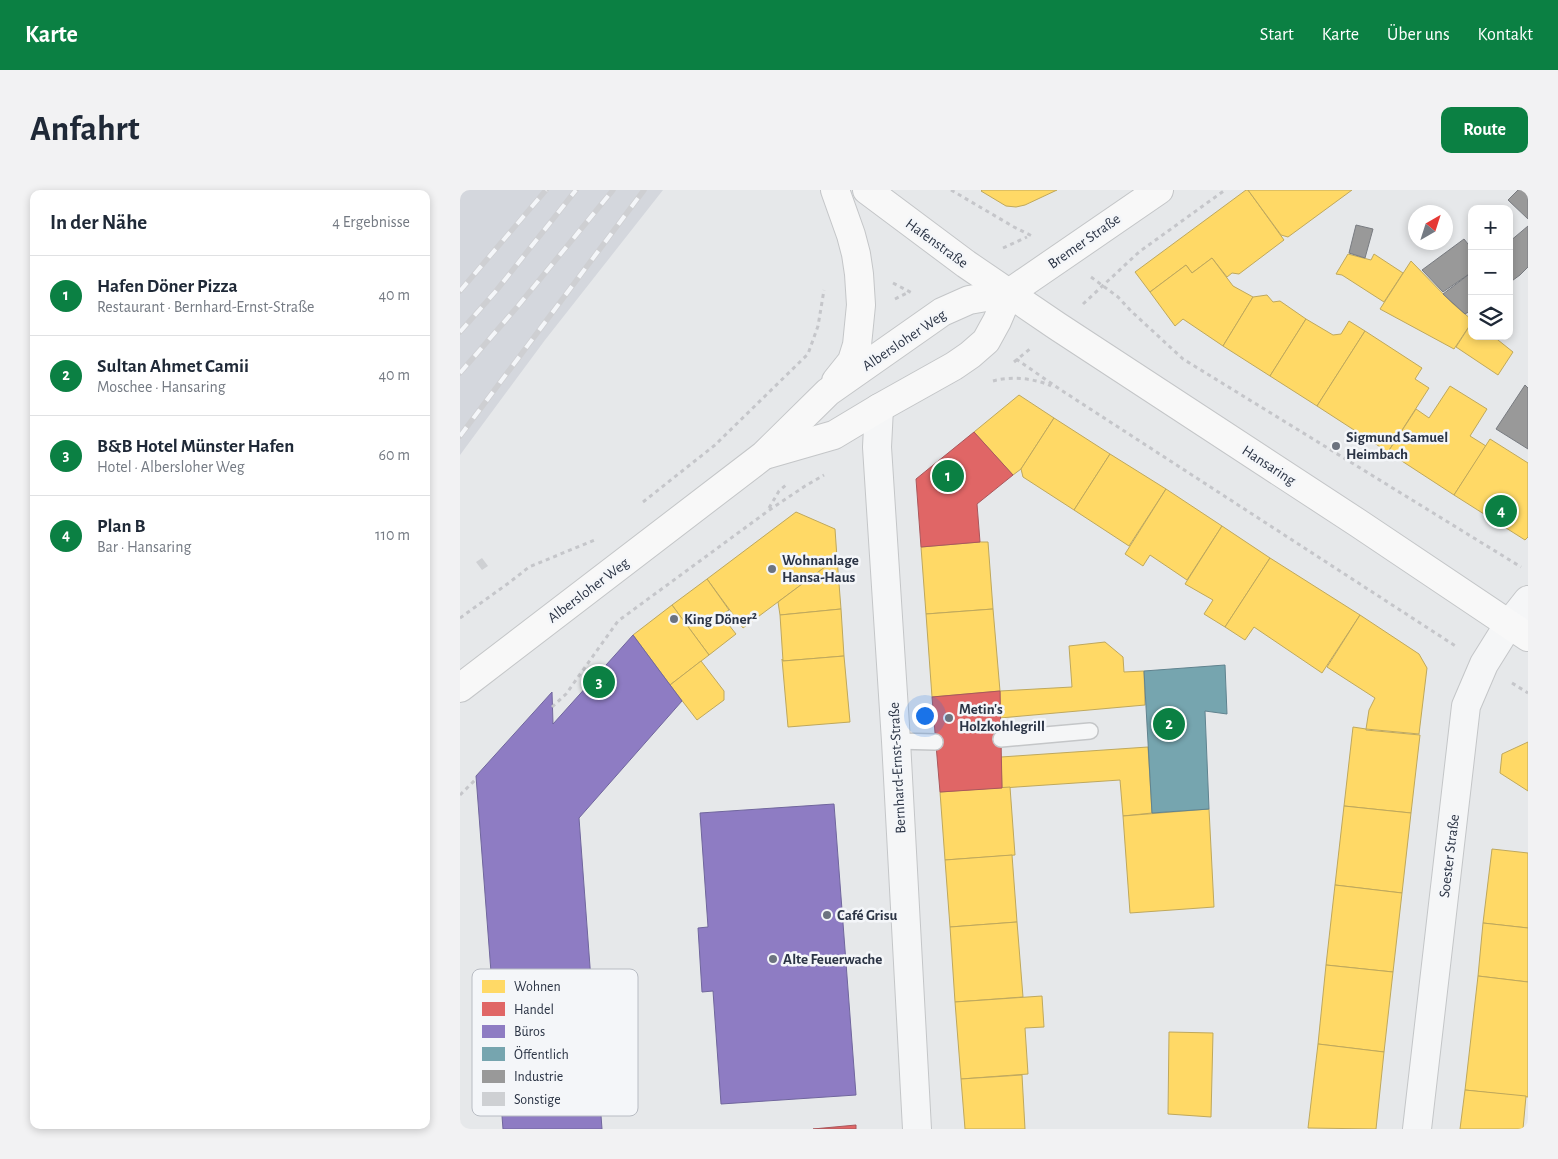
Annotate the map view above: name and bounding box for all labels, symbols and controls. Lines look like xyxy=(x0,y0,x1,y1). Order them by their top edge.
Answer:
text: Karte xyxy=(25,23,78,47)
text: Start xyxy=(1260,26,1294,44)
text: Karte xyxy=(1322,26,1359,44)
text: Über uns xyxy=(1387,26,1450,44)
text: Kontakt xyxy=(1478,26,1533,44)
button: Route xyxy=(1441,107,1528,153)
text: Anfahrt xyxy=(30,112,140,147)
north arrow xyxy=(1408,205,1453,250)
map controls xyxy=(1468,205,1513,340)
button: + xyxy=(1468,205,1513,250)
street label: Bremer Straße xyxy=(1045,211,1123,272)
text: In der Nähe xyxy=(50,212,147,233)
text: 4 Ergebnisse xyxy=(332,214,410,230)
street label: Hafenstraße xyxy=(903,216,971,271)
button: − xyxy=(1468,250,1513,295)
text: Hafen Döner Pizza xyxy=(97,277,238,296)
text: 1 xyxy=(63,287,69,303)
text: 40 m xyxy=(378,287,410,303)
button: layers xyxy=(1468,295,1513,340)
text: Restaurant · Bernhard-Ernst-Straße xyxy=(97,299,314,315)
street label: Albersloher Weg xyxy=(860,307,949,374)
text: Sultan Ahmet Camii xyxy=(97,357,249,376)
text: 2 xyxy=(62,367,70,383)
text: 40 m xyxy=(378,367,410,383)
text: Moschee · Hansaring xyxy=(97,379,226,395)
place label: Sigmund Samuel Heimbach xyxy=(1346,430,1448,462)
text: B&B Hotel Münster Hafen xyxy=(97,437,294,456)
marker: Sigmund Samuel Heimbach xyxy=(1330,440,1342,452)
street label: Hansaring xyxy=(1239,443,1299,489)
text: 3 xyxy=(63,447,69,463)
text: 60 m xyxy=(379,447,410,463)
pin: 1 xyxy=(932,457,964,495)
text: Hotel · Albersloher Weg xyxy=(97,459,244,475)
pin: 4 xyxy=(1485,492,1517,530)
text: Plan B xyxy=(97,517,145,536)
text: 4 xyxy=(62,527,70,543)
text: 110 m xyxy=(375,527,410,543)
text: Bar · Hansaring xyxy=(97,539,191,555)
place label: Wohnanlage Hansa-Haus xyxy=(782,553,859,585)
street label: Albersloher Weg xyxy=(545,555,632,626)
marker: Wohnanlage Hansa-Haus xyxy=(766,563,778,575)
place label: King Döner² xyxy=(684,612,758,627)
marker: King Döner² xyxy=(668,613,680,625)
pin: 3 xyxy=(583,663,615,701)
street label: Bernhard-Ernst-Straße xyxy=(887,702,908,834)
place label: Metin's Holzkohlegrill xyxy=(959,702,1045,734)
your location xyxy=(912,703,938,729)
pin: 2 xyxy=(1153,705,1185,743)
marker: Metin's Holzkohlegrill xyxy=(943,712,955,724)
street label: Soester Straße xyxy=(1437,813,1462,899)
place label: Café Grisu xyxy=(837,908,898,923)
marker: Café Grisu xyxy=(821,909,833,921)
place label: Alte Feuerwache xyxy=(783,952,882,967)
marker: Alte Feuerwache xyxy=(767,953,779,965)
legend xyxy=(472,969,638,1116)
text: Wohnen xyxy=(514,980,561,994)
text: Handel xyxy=(514,1003,554,1017)
text: Büros xyxy=(514,1025,545,1039)
text: Öffentlich xyxy=(514,1045,569,1062)
text: Industrie xyxy=(514,1070,563,1084)
text: Sonstige xyxy=(514,1093,561,1107)

